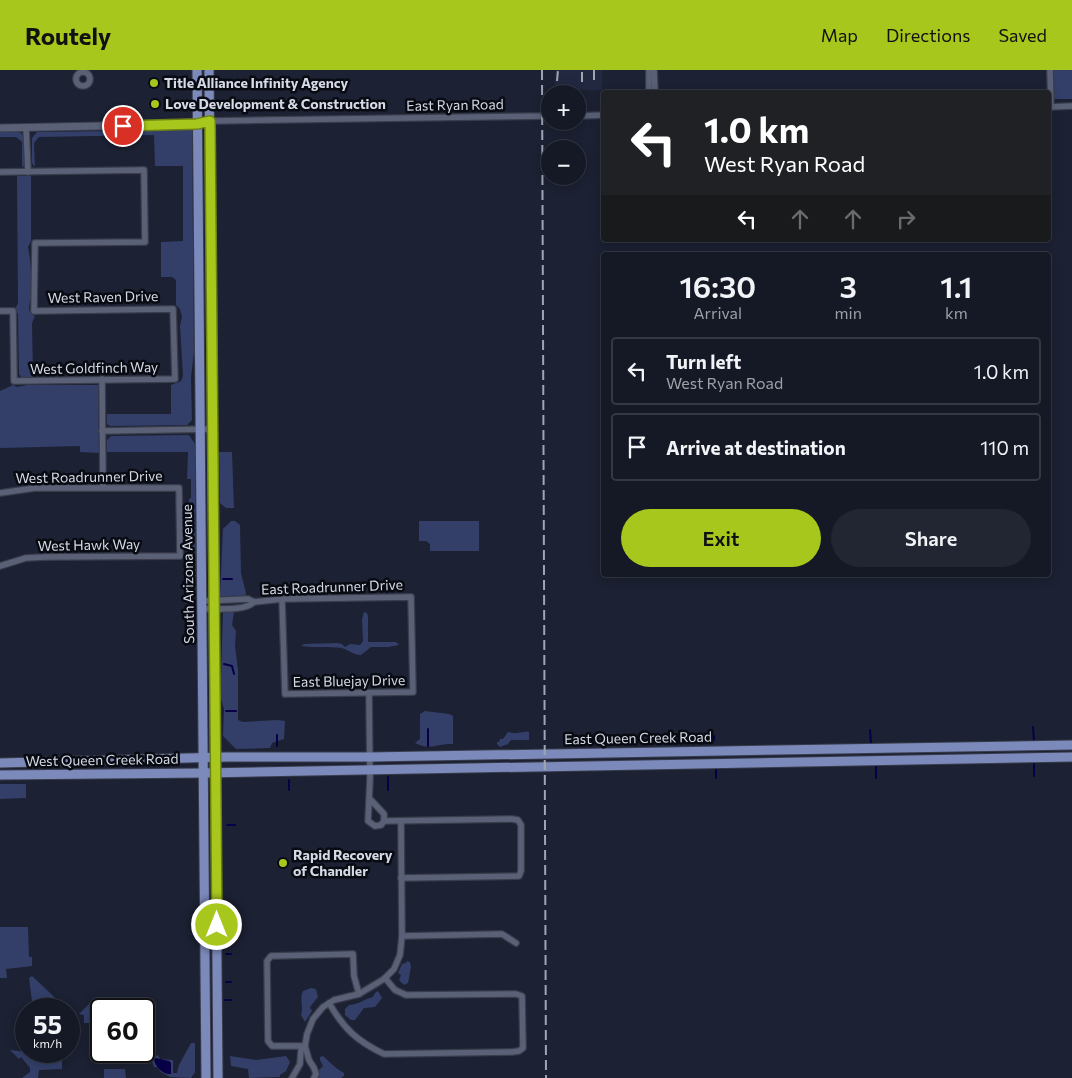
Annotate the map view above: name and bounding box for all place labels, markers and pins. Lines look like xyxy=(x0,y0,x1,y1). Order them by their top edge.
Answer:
place label: Title Alliance Infinity Agency xyxy=(164,74,349,91)
marker: Title Alliance Infinity Agency xyxy=(148,77,160,89)
place label: Love Development & Construction xyxy=(165,95,386,112)
marker: Love Development & Construction xyxy=(149,98,161,110)
pin xyxy=(102,105,144,147)
place label: Rapid Recovery of Chandler xyxy=(293,846,393,879)
marker: Rapid Recovery of Chandler xyxy=(277,857,289,869)

